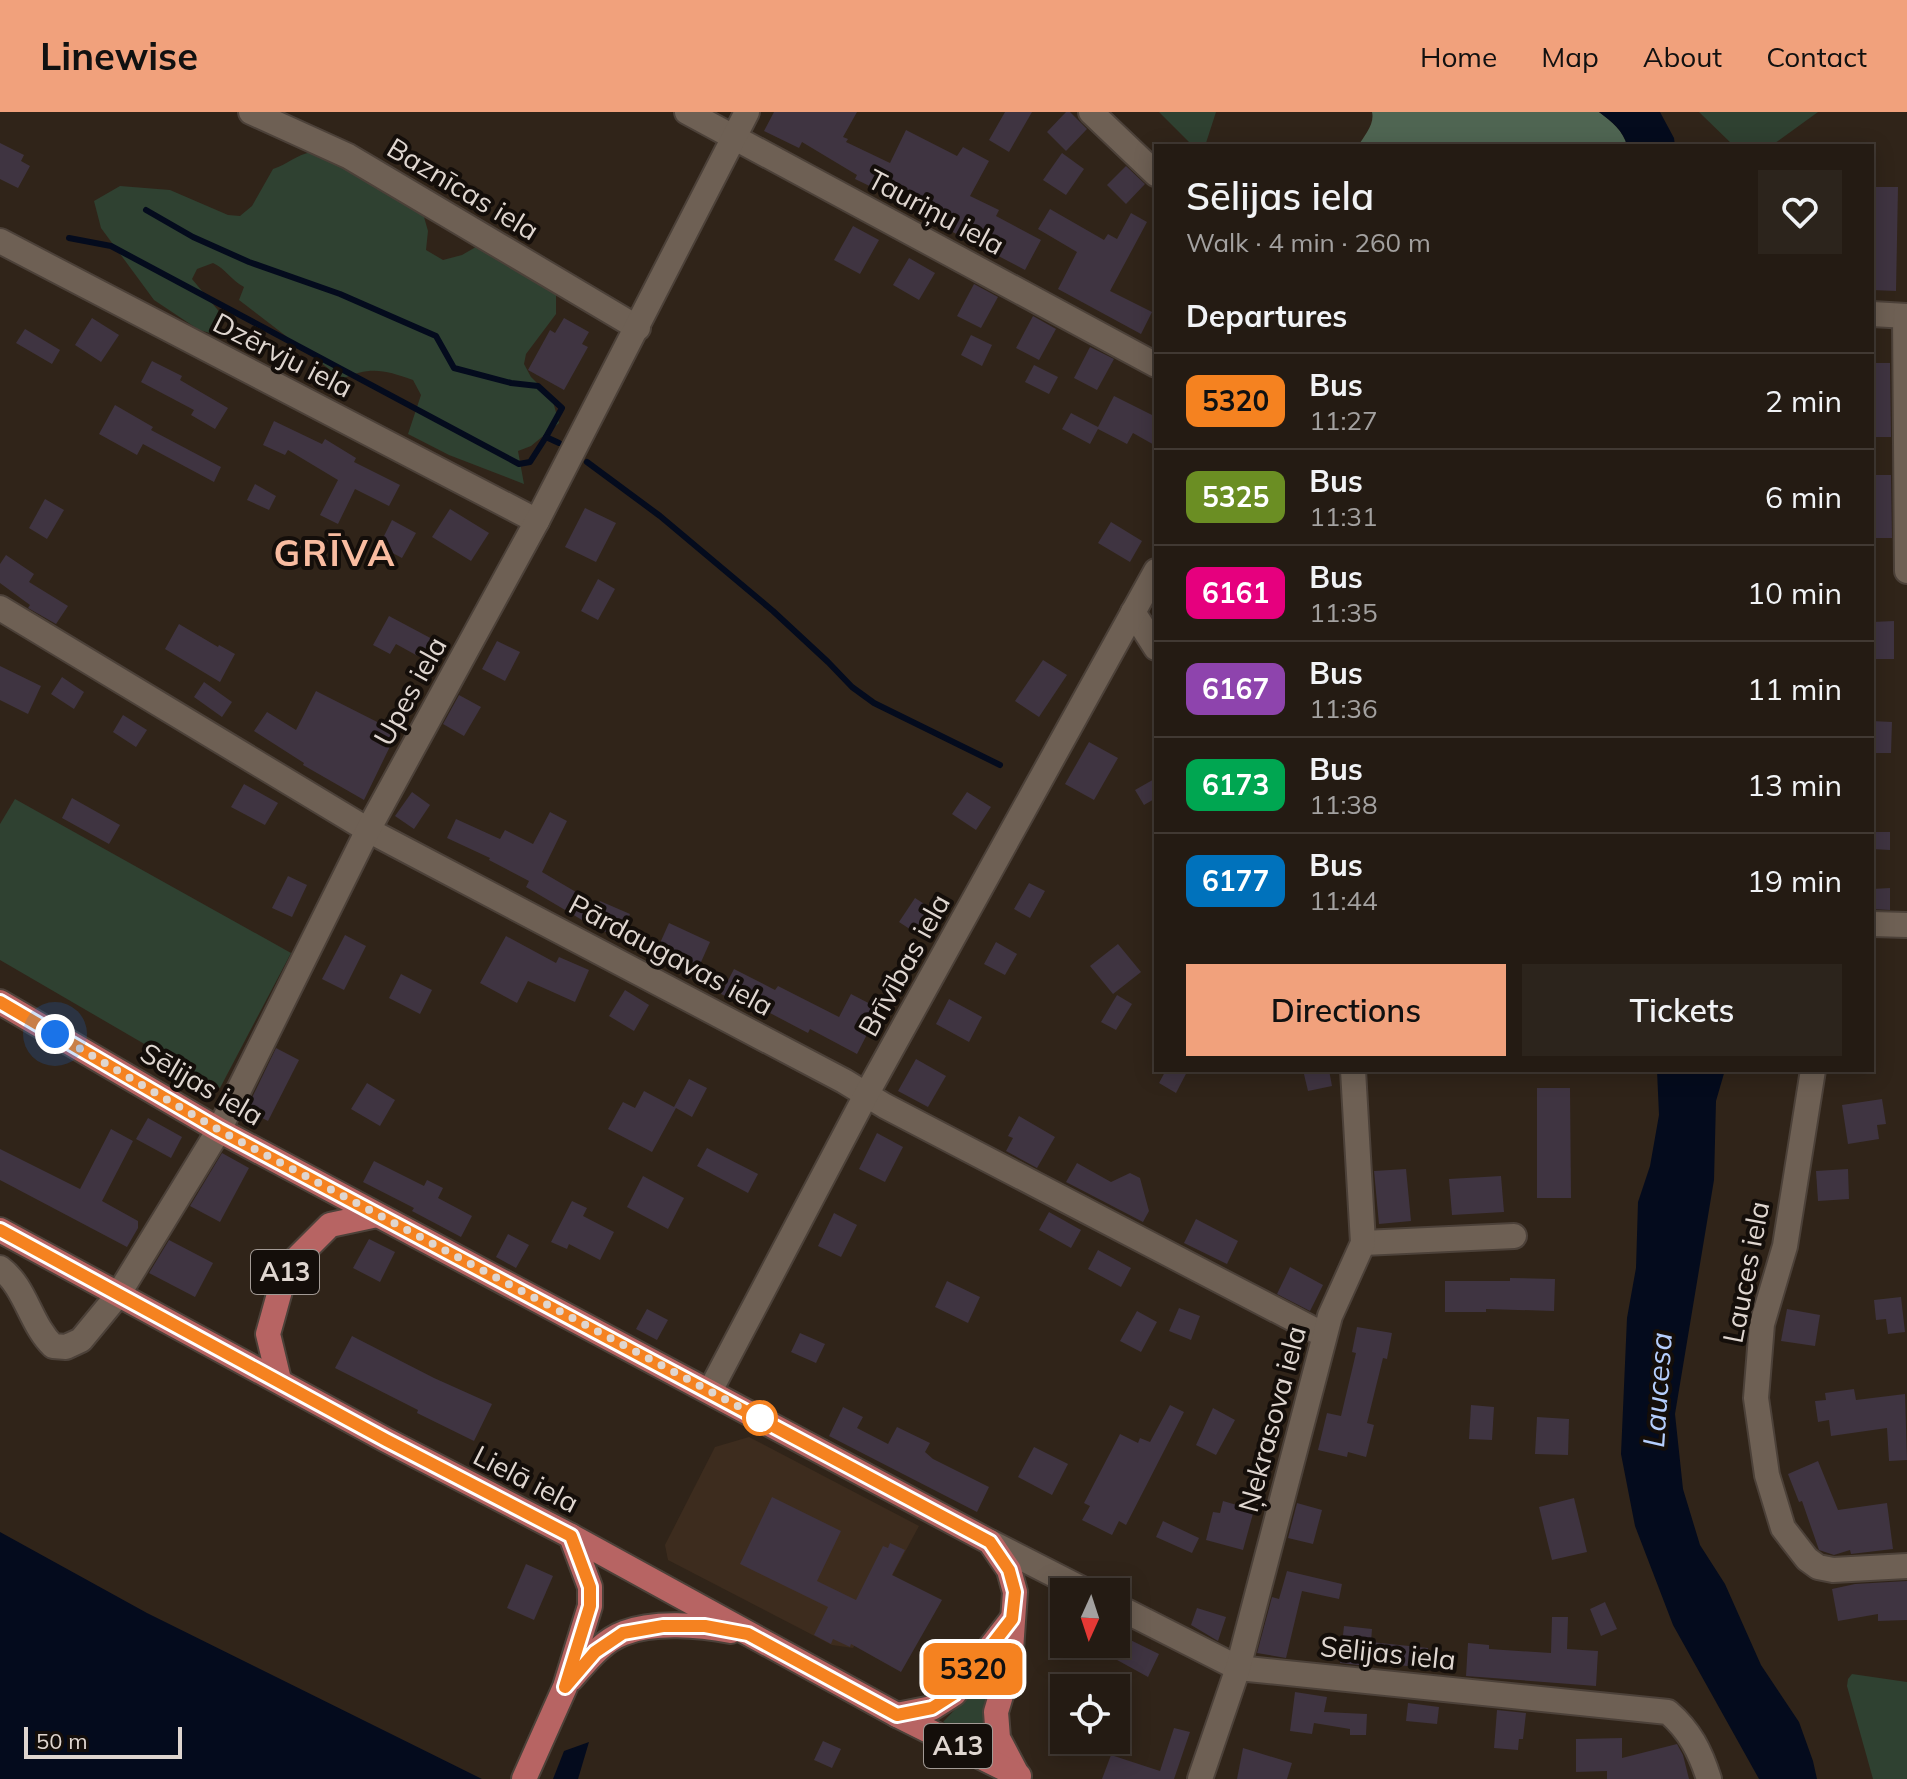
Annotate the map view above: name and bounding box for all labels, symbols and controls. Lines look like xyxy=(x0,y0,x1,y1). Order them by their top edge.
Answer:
text: Linewise xyxy=(40,32,198,80)
text: Home xyxy=(1420,39,1497,74)
text: Map xyxy=(1541,39,1599,74)
text: About xyxy=(1643,39,1722,74)
text: Contact xyxy=(1766,39,1867,74)
street label: Baznīcas iela xyxy=(381,130,545,247)
street label: Tauriņu iela xyxy=(861,161,1011,263)
button: heart xyxy=(1758,170,1842,254)
text: Sēlijas iela xyxy=(1186,172,1374,220)
text: Walk · 4 min · 260 m xyxy=(1186,226,1431,259)
text: Departures xyxy=(1186,297,1347,335)
street label: Dzērvju iela xyxy=(208,305,359,405)
text: Bus xyxy=(1309,366,1363,404)
text: 2 min xyxy=(1765,382,1842,420)
text: 5320 xyxy=(1202,383,1269,418)
text: 11:27 xyxy=(1309,404,1378,437)
text: Bus xyxy=(1309,462,1363,500)
text: 6 min xyxy=(1765,478,1842,516)
text: 5325 xyxy=(1202,479,1269,514)
text: 11:31 xyxy=(1309,500,1378,533)
district label: GRĪVA xyxy=(274,530,396,575)
text: Bus xyxy=(1309,558,1363,596)
text: 10 min xyxy=(1747,574,1842,612)
text: 6161 xyxy=(1202,575,1269,610)
text: 11:35 xyxy=(1309,596,1378,629)
street label: Upes iela xyxy=(365,630,454,751)
text: Bus xyxy=(1309,654,1363,692)
text: 11 min xyxy=(1747,670,1842,708)
text: 6167 xyxy=(1202,671,1269,706)
text: 11:36 xyxy=(1309,692,1378,725)
text: Bus xyxy=(1309,750,1363,788)
text: 13 min xyxy=(1747,766,1842,804)
text: 6173 xyxy=(1202,767,1269,802)
text: 11:38 xyxy=(1309,788,1378,821)
text: Bus xyxy=(1309,846,1363,884)
text: 19 min xyxy=(1747,862,1842,900)
text: 6177 xyxy=(1202,863,1269,898)
text: 11:44 xyxy=(1309,884,1378,917)
street label: Pārdaugavas iela xyxy=(563,886,779,1023)
street label: Brīvības iela xyxy=(850,887,957,1042)
button: Directions xyxy=(1186,964,1506,1056)
button: Tickets xyxy=(1522,964,1842,1056)
your location xyxy=(35,1014,75,1054)
street label: Sēlijas iela xyxy=(135,1034,270,1133)
street label: Lauces iela xyxy=(1715,1198,1776,1346)
road number: A13 xyxy=(251,1250,319,1294)
street label: Ņekrasova iela xyxy=(1230,1322,1314,1516)
water label: Laucesa xyxy=(1634,1331,1680,1449)
unlabelled marker xyxy=(743,1401,777,1435)
street label: Lielā iela xyxy=(468,1437,585,1520)
north arrow xyxy=(1050,1578,1130,1658)
map controls xyxy=(1050,1578,1130,1754)
street label: Sēlijas iela xyxy=(1319,1628,1458,1677)
line badge: 5320 xyxy=(917,1643,1029,1695)
text: 5320 xyxy=(939,1651,1007,1686)
button: locate xyxy=(1050,1674,1130,1754)
scale bar xyxy=(24,1723,182,1759)
road number: A13 xyxy=(924,1724,992,1768)
text: 50 m xyxy=(36,1727,87,1755)

